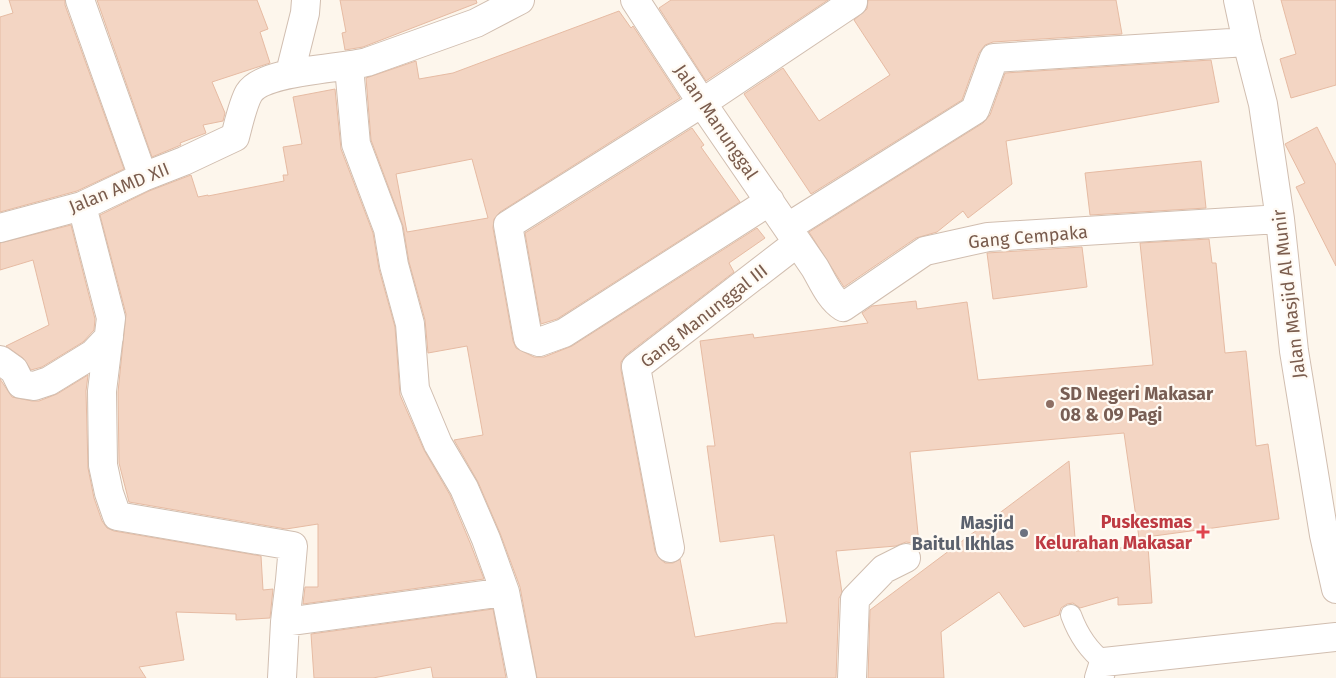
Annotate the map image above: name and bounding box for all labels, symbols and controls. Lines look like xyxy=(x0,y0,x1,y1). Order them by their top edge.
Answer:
street label: Jalan Manunggal xyxy=(669,60,763,184)
street label: Jalan AMD XII xyxy=(66,158,172,218)
street label: Jalan Masjid Al Munir xyxy=(1268,208,1310,380)
street label: Gang Cempaka xyxy=(967,221,1089,253)
street label: Gang Manunggal III xyxy=(636,260,772,372)
place label: SD Negeri Makasar 08 & 09 Pagi xyxy=(1060,383,1214,426)
marker: SD Negeri Makasar 08 & 09 Pagi xyxy=(1044,398,1056,410)
place label: Puskesmas Kelurahan Makasar xyxy=(1035,511,1193,554)
place label: Masjid Baitul Ikhlas xyxy=(912,512,1014,555)
marker: Puskesmas Kelurahan Makasar xyxy=(1196,525,1210,539)
marker: Masjid Baitul Ikhlas xyxy=(1018,527,1030,539)

